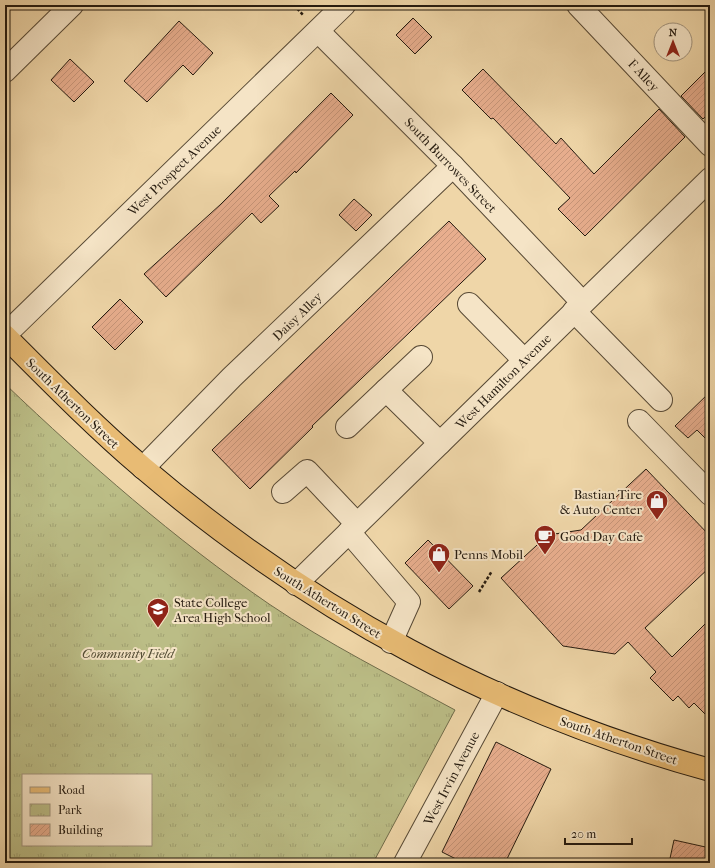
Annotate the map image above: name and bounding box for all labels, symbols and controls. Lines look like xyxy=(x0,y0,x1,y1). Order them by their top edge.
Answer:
north arrow xyxy=(653,22,693,62)
text: N xyxy=(669,26,678,39)
street label: F Alley xyxy=(625,56,663,95)
street label: South Burrowes Street xyxy=(401,115,500,216)
street label: West Prospect Avenue xyxy=(124,122,225,219)
street label: Daisy Alley xyxy=(270,288,326,344)
street label: West Hamilton Avenue xyxy=(452,330,554,433)
street label: South Atherton Street xyxy=(23,355,122,452)
place label: Bastian Tire & Auto Center xyxy=(560,487,643,517)
shop icon: Bastian Tire & Auto Center xyxy=(644,488,670,521)
cafe icon: Good Day Cafe xyxy=(532,523,558,556)
place label: Good Day Cafe xyxy=(560,529,644,544)
shop icon: Penns Mobil xyxy=(426,541,452,574)
place label: Penns Mobil xyxy=(454,547,524,562)
street label: South Atherton Street xyxy=(271,563,384,642)
place label: State College Area High School xyxy=(173,595,271,625)
school or university icon: State College Area High School xyxy=(145,596,171,629)
park label: Community Field xyxy=(82,646,176,661)
street label: South Atherton Street xyxy=(558,713,680,768)
street label: West Irvin Avenue xyxy=(420,728,483,828)
legend xyxy=(22,774,152,846)
text: Road xyxy=(58,783,85,797)
text: Park xyxy=(58,803,83,817)
scale bar xyxy=(565,820,632,846)
text: Building xyxy=(58,823,103,837)
text: 20 m xyxy=(571,827,596,841)

